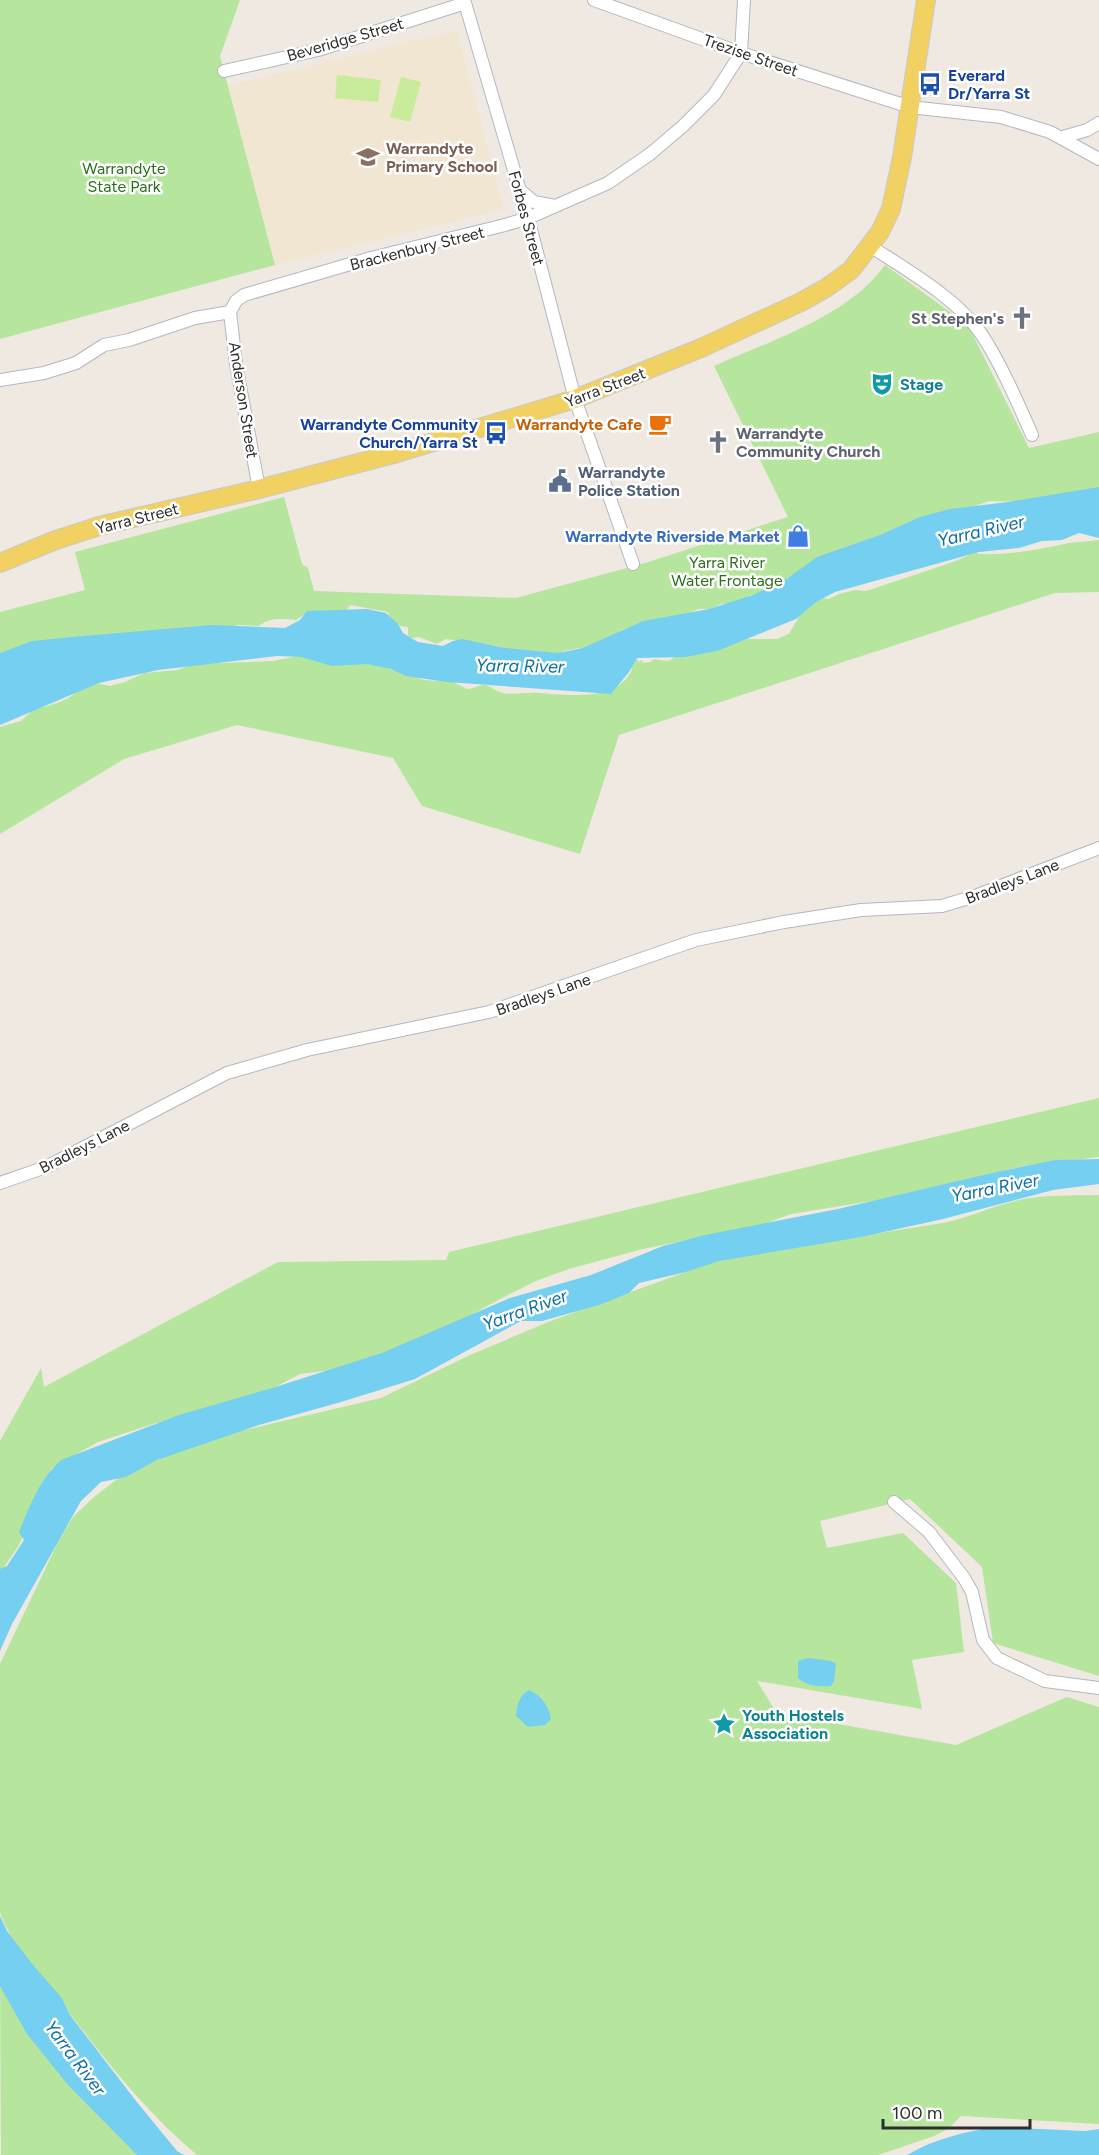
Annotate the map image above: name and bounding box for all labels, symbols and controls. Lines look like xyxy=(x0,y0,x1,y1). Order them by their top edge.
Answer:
street label: Beveridge Street xyxy=(285,14,406,65)
street label: Trezise Street xyxy=(701,30,801,81)
place label: Everard Dr/Yarra St xyxy=(948,66,1030,103)
bus stop icon: Everard Dr/Yarra St xyxy=(917,71,943,97)
place label: Warrandyte Primary School xyxy=(386,139,498,176)
school or university icon: Warrandyte Primary School xyxy=(355,144,381,170)
park label: Warrandyte State Park xyxy=(82,159,166,196)
street label: Forbes Street xyxy=(505,169,548,268)
street label: Brackenbury Street xyxy=(348,223,486,274)
church icon: St Stephen's xyxy=(1009,305,1035,331)
place label: St Stephen's xyxy=(911,309,1005,328)
street label: Anderson Street xyxy=(225,340,262,460)
street label: Yarra Street xyxy=(562,363,648,411)
theatre icon: Stage xyxy=(869,371,895,397)
place label: Stage xyxy=(900,375,943,394)
cafe icon: Warrandyte Cafe xyxy=(647,411,673,437)
place label: Warrandyte Community Church/Yarra St xyxy=(300,415,479,452)
place label: Warrandyte Cafe xyxy=(516,415,642,434)
bus stop icon: Warrandyte Community Church/Yarra St xyxy=(483,420,509,446)
place label: Warrandyte Community Church xyxy=(736,424,880,461)
church icon: Warrandyte Community Church xyxy=(705,429,731,455)
place label: Warrandyte Police Station xyxy=(578,463,680,500)
public building icon: Warrandyte Police Station xyxy=(547,468,573,494)
street label: Yarra Street xyxy=(94,499,180,538)
water label: Yarra River xyxy=(936,510,1027,552)
shop icon: Warrandyte Riverside Market xyxy=(785,523,811,549)
place label: Warrandyte Riverside Market xyxy=(565,527,780,546)
park label: Yarra River Water Frontage xyxy=(671,553,783,590)
water label: Yarra River xyxy=(476,654,565,678)
street label: Bradleys Lane xyxy=(963,855,1062,908)
street label: Bradleys Lane xyxy=(493,969,593,1020)
street label: Bradleys Lane xyxy=(36,1115,133,1177)
water label: Yarra River xyxy=(950,1169,1041,1207)
water label: Yarra River xyxy=(480,1284,571,1335)
place label: Youth Hostels Association xyxy=(742,1706,845,1743)
place icon: Youth Hostels Association xyxy=(711,1711,737,1737)
water label: Yarra River xyxy=(40,2016,111,2101)
scale bar xyxy=(883,2092,1030,2130)
text: 100 m xyxy=(892,2102,942,2124)

